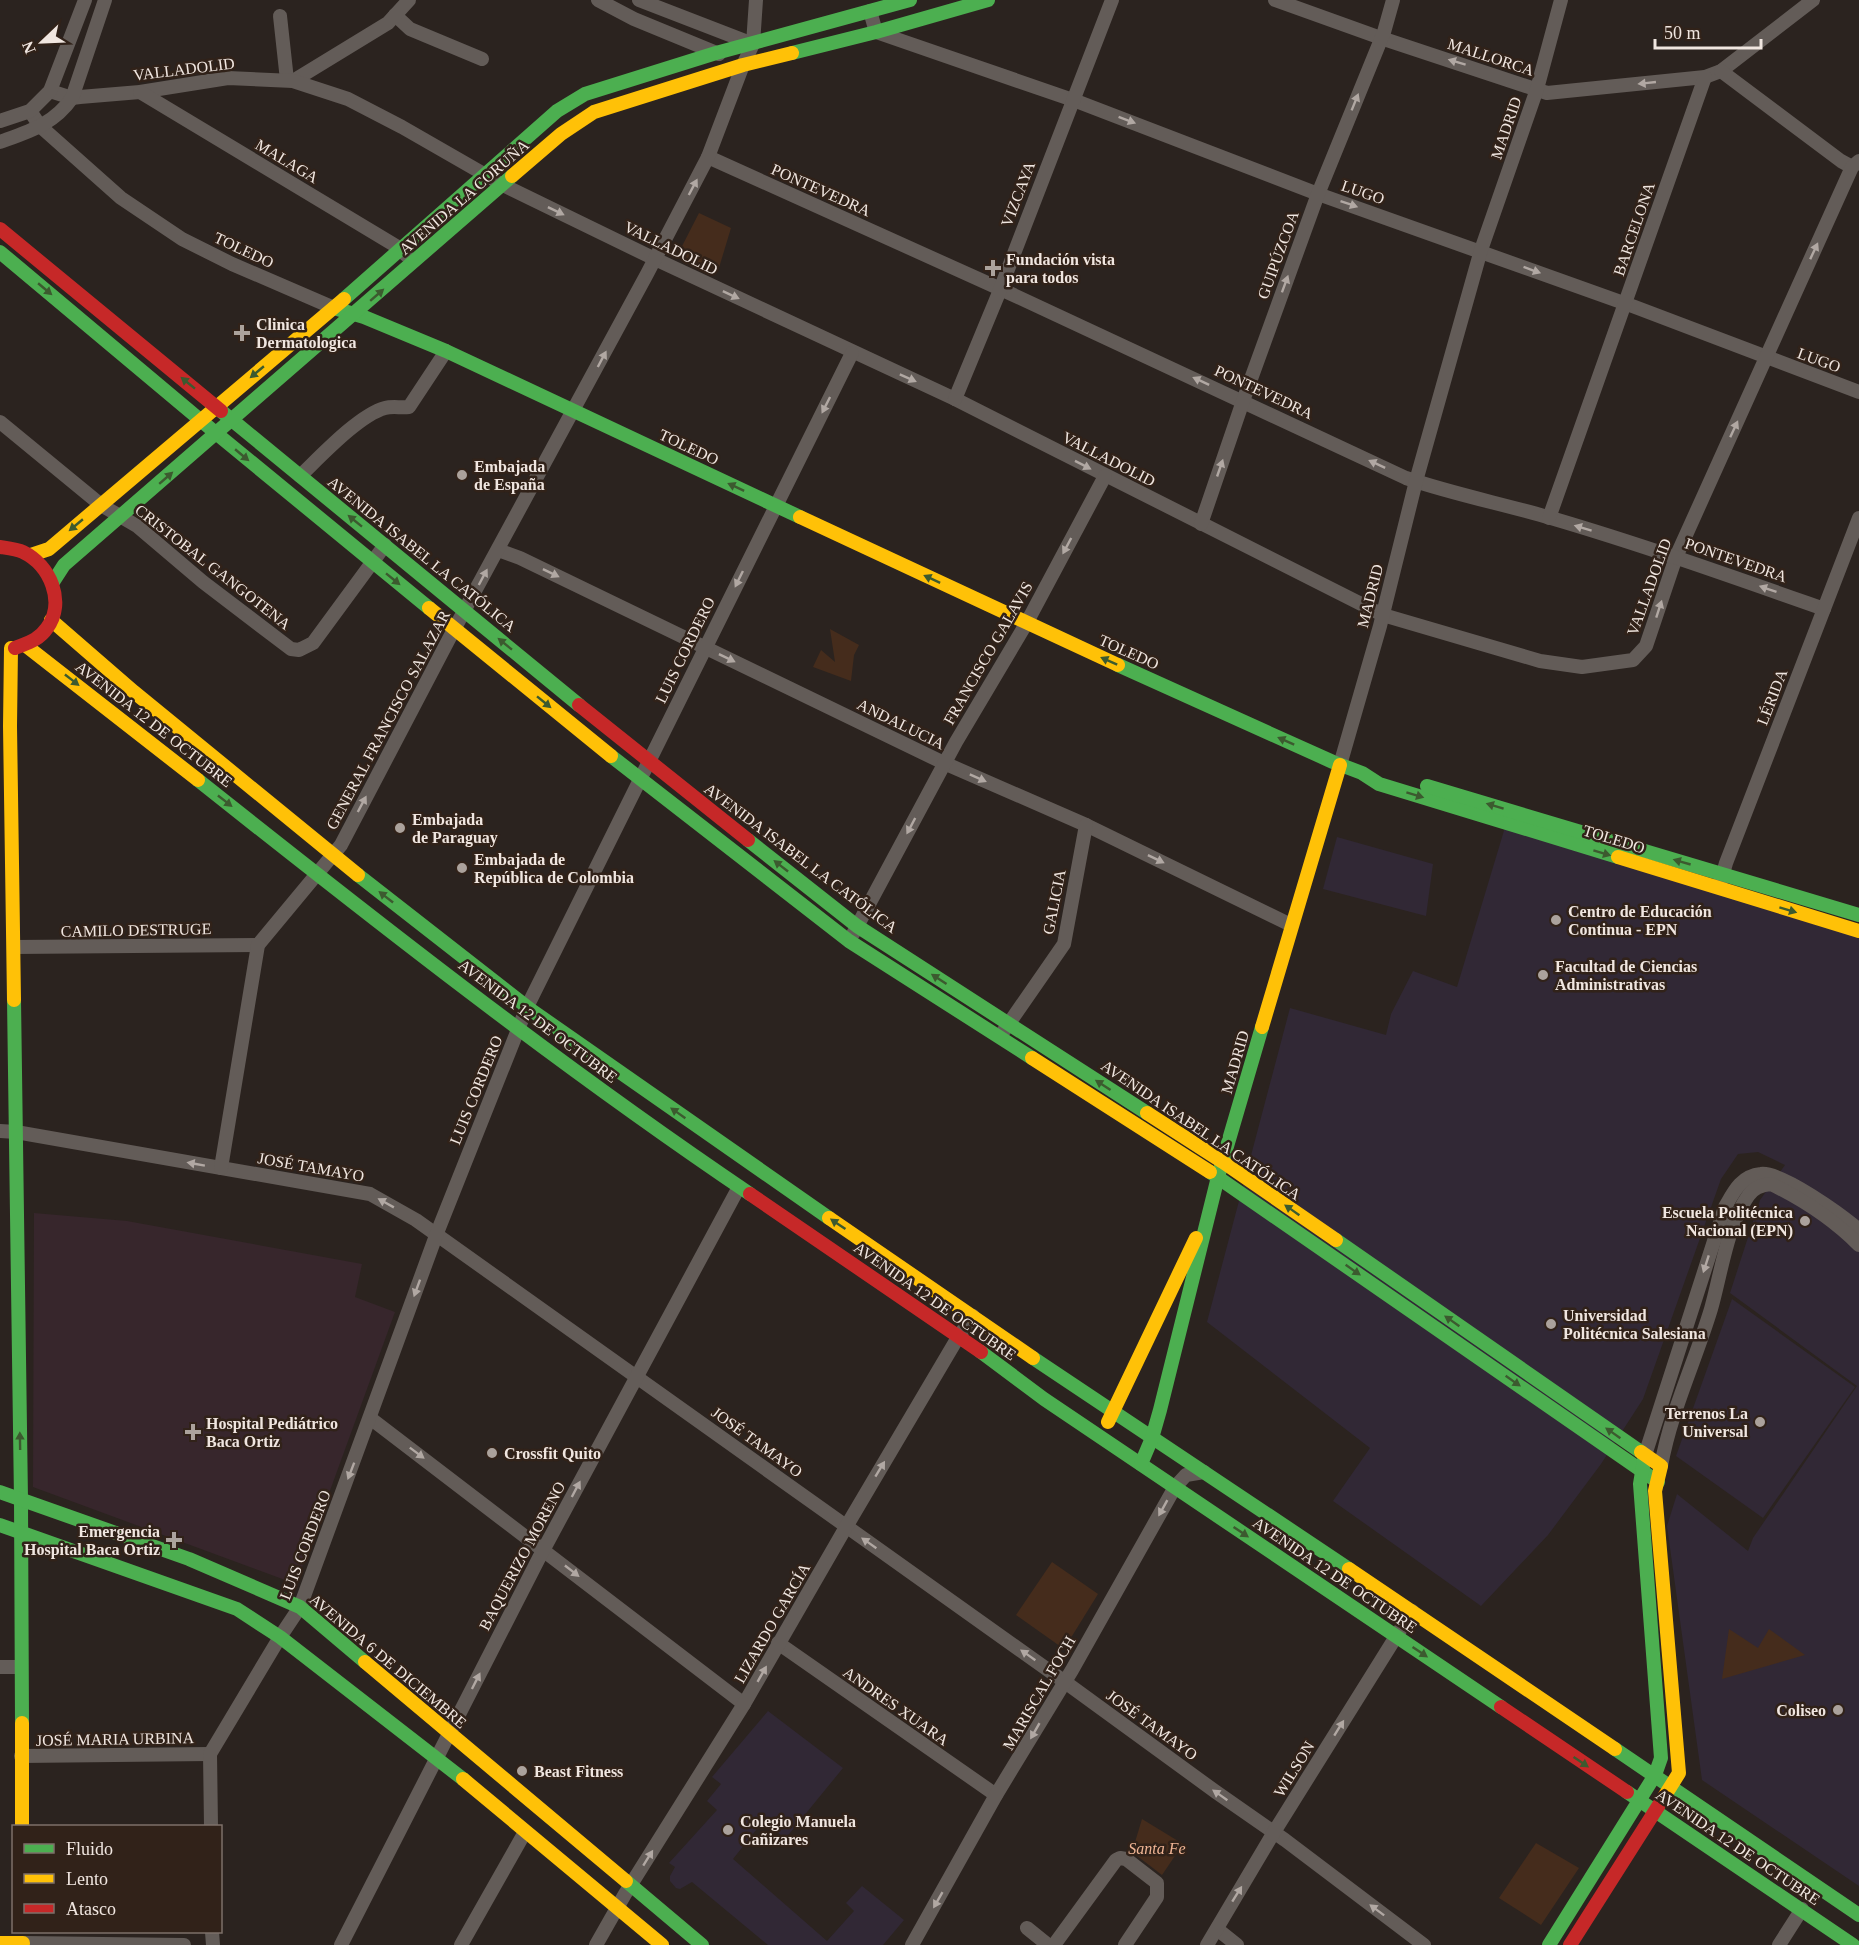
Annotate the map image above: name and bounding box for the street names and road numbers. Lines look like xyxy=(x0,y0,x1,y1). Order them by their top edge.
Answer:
street label: MALLORCA xyxy=(1446,35,1537,79)
street label: VALLADOLID xyxy=(132,54,236,84)
street label: MADRID xyxy=(1487,95,1525,161)
street label: MALAGA xyxy=(253,136,322,187)
street label: AVENIDA LA CORUÑA xyxy=(396,136,533,258)
street label: VIZCAYA xyxy=(998,158,1038,229)
street label: PONTEVEDRA xyxy=(769,161,874,220)
street label: LUGO xyxy=(1339,177,1387,207)
street label: BARCELONA xyxy=(1610,180,1658,278)
street label: GUIPÚZCOA xyxy=(1253,208,1302,301)
street label: VALLADOLID xyxy=(621,218,721,278)
street label: TOLEDO xyxy=(212,229,276,271)
street label: LUGO xyxy=(1795,344,1843,376)
street label: PONTEVEDRA xyxy=(1212,362,1316,422)
street label: TOLEDO xyxy=(657,426,721,468)
street label: VALLADOLID xyxy=(1060,428,1158,490)
street label: AVENIDA ISABEL LA CATÓLICA xyxy=(325,472,520,635)
street label: CRISTOBAL GANGOTENA xyxy=(132,501,294,633)
street label: PONTEVEDRA xyxy=(1683,535,1790,586)
street label: VALLADOLID xyxy=(1624,536,1674,638)
street label: MADRID xyxy=(1354,562,1386,630)
street label: FRANCISCO GALAVIS xyxy=(940,579,1036,727)
street label: LUIS CORDERO xyxy=(652,594,718,706)
street label: GENERAL FRANCISCO SALAZAR xyxy=(323,607,453,832)
street label: TOLEDO xyxy=(1096,631,1162,673)
street label: AVENIDA 12 DE OCTUBRE xyxy=(72,658,236,790)
street label: LÉRIDA xyxy=(1753,666,1791,727)
street label: ANDALUCIA xyxy=(855,696,948,753)
street label: AVENIDA ISABEL LA CATÓLICA xyxy=(701,779,902,936)
street label: TOLEDO xyxy=(1581,822,1647,856)
street label: GALICIA xyxy=(1039,868,1069,936)
street label: CAMILO DESTRUGE xyxy=(61,920,211,940)
street label: AVENIDA 12 DE OCTUBRE xyxy=(455,956,621,1086)
street label: MADRID xyxy=(1218,1028,1252,1096)
street label: LUIS CORDERO xyxy=(446,1033,506,1147)
street label: AVENIDA ISABEL LA CATÓLICA xyxy=(1098,1056,1305,1204)
street label: JOSÉ TAMAYO xyxy=(257,1148,366,1185)
street label: AVENIDA 12 DE OCTUBRE xyxy=(851,1238,1019,1364)
street label: JOSÉ TAMAYO xyxy=(708,1403,806,1481)
street label: BAQUERIZO MORENO xyxy=(476,1479,568,1633)
street label: LUIS CORDERO xyxy=(276,1488,334,1602)
street label: AVENIDA 12 DE OCTUBRE xyxy=(1250,1514,1420,1636)
street label: LIZARDO GARCÍA xyxy=(730,1559,813,1686)
street label: AVENIDA 6 DE DICIEMBRE xyxy=(306,1590,470,1732)
street label: MARISCAL FOCH xyxy=(999,1633,1079,1753)
street label: ANDRES XUARA xyxy=(840,1663,952,1749)
street label: JOSÉ TAMAYO xyxy=(1103,1686,1201,1764)
street label: JOSÉ MARIA URBINA xyxy=(36,1728,195,1749)
street label: WILSON xyxy=(1270,1738,1318,1800)
street label: AVENIDA 12 DE OCTUBRE xyxy=(1653,1786,1823,1908)

